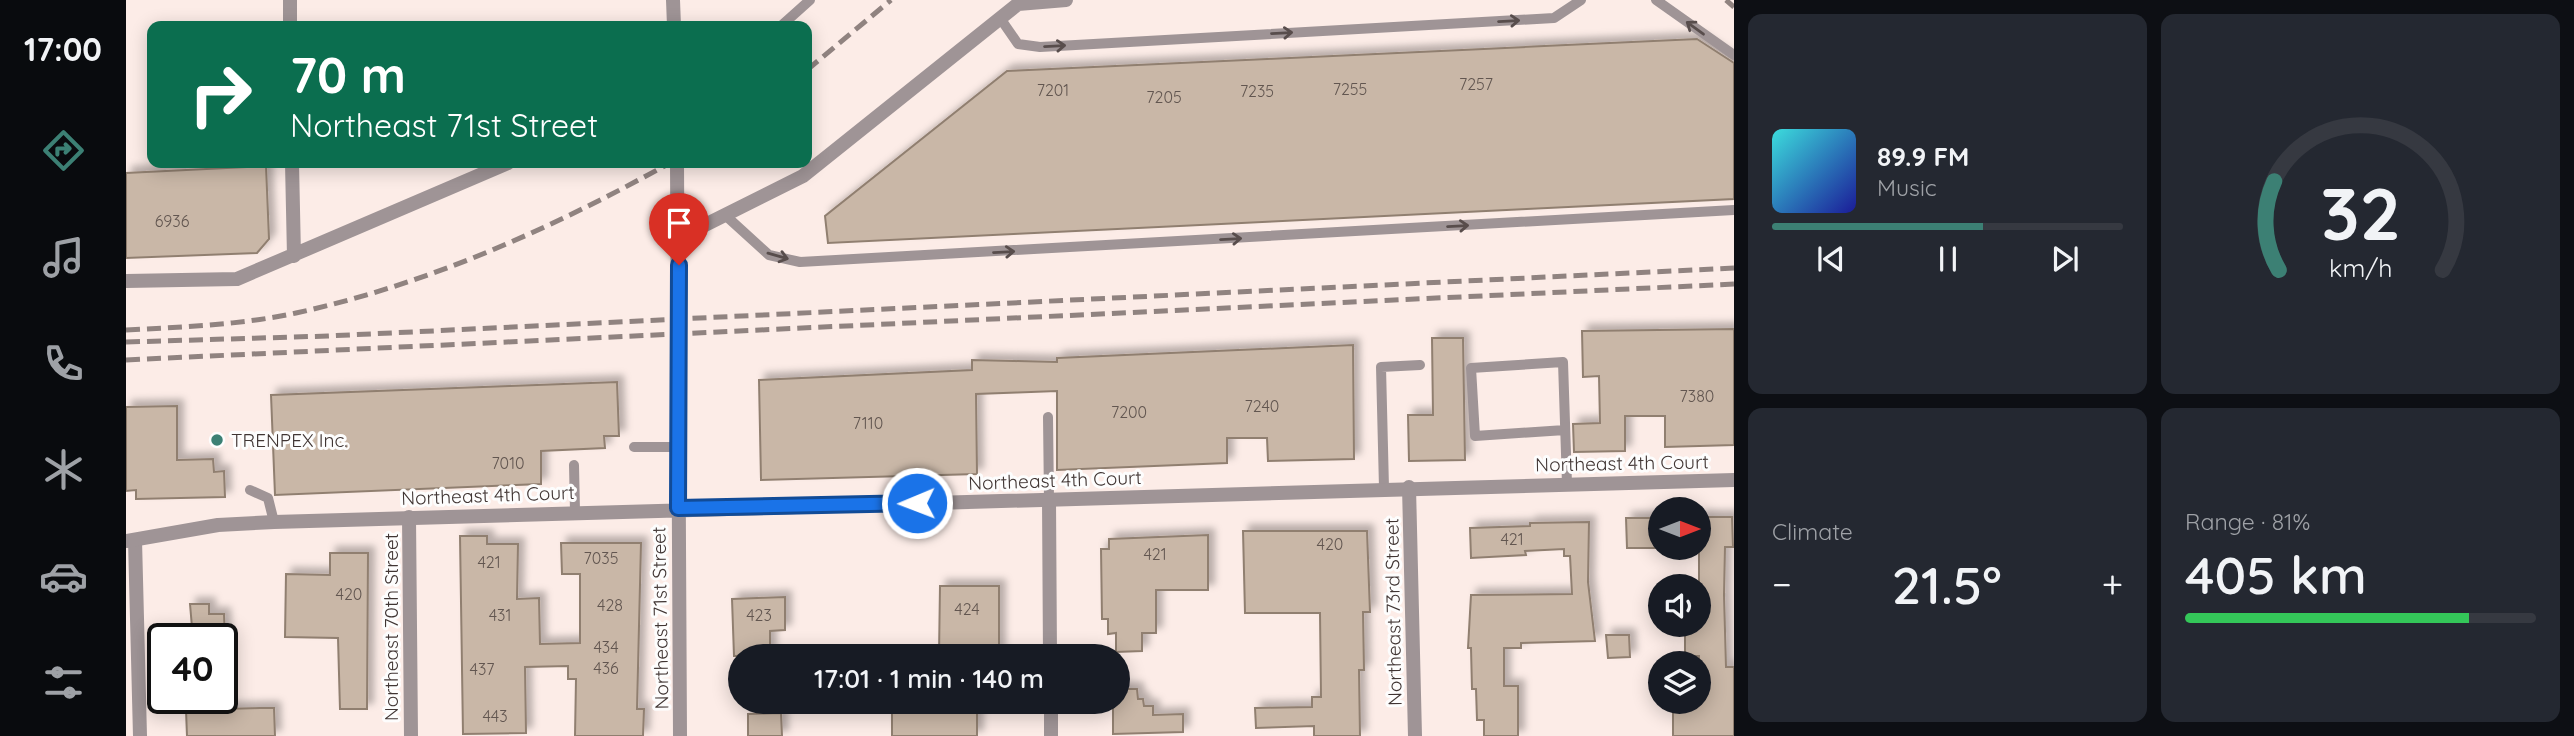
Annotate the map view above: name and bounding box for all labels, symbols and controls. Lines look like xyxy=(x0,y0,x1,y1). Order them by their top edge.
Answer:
one-way arrow xyxy=(1497,14,1520,27)
one-way arrow xyxy=(1686,21,1705,35)
one-way arrow xyxy=(1270,27,1293,40)
text: 17:00 xyxy=(24,29,102,69)
one-way arrow xyxy=(1043,40,1066,53)
text: 70 m xyxy=(290,44,406,105)
icon: right xyxy=(175,49,266,140)
house number: 7257 xyxy=(1459,74,1493,94)
house number: 7255 xyxy=(1333,79,1367,99)
house number: 7201 xyxy=(1037,80,1069,100)
house number: 7235 xyxy=(1240,81,1274,101)
house number: 7205 xyxy=(1146,87,1182,107)
text: Northeast 71st Street xyxy=(290,105,598,145)
icon: directions xyxy=(39,126,88,175)
text: 89.9 FM xyxy=(1877,140,1969,173)
text: 32 xyxy=(2320,167,2401,258)
text: Music xyxy=(1877,173,1937,202)
pin xyxy=(649,193,709,265)
icon: arrive xyxy=(660,204,698,242)
house number: 6936 xyxy=(155,211,190,231)
one-way arrow xyxy=(1447,219,1469,232)
one-way arrow xyxy=(1220,232,1242,245)
icon: music xyxy=(39,233,88,282)
icon: previous xyxy=(1812,240,1850,278)
icon: pause xyxy=(1929,240,1967,278)
icon: next xyxy=(2046,240,2084,278)
one-way arrow xyxy=(992,245,1015,258)
one-way arrow xyxy=(766,250,788,263)
text: km/h xyxy=(2329,252,2392,283)
icon: phone xyxy=(39,339,88,388)
house number: 7380 xyxy=(1680,386,1714,406)
house number: 7240 xyxy=(1245,396,1279,416)
house number: 7200 xyxy=(1111,402,1147,422)
house number: 7110 xyxy=(853,413,883,433)
place label: TRENPEX Inc. xyxy=(231,428,348,452)
marker: TRENPEX Inc. xyxy=(209,432,225,448)
icon: climate xyxy=(39,445,88,494)
street label: Northeast 4th Court xyxy=(1535,449,1709,477)
house number: 7010 xyxy=(491,453,525,473)
street label: Northeast 4th Court xyxy=(968,465,1142,495)
position arrow xyxy=(880,466,954,540)
street label: Northeast 4th Court xyxy=(401,480,575,510)
north arrow xyxy=(1648,497,1712,560)
map controls xyxy=(1648,497,1711,714)
text: Range · 81% xyxy=(2185,507,2310,536)
text: Climate xyxy=(1772,517,1853,546)
street label: Northeast 73rd Street xyxy=(1379,518,1407,706)
street label: Northeast 71st Street xyxy=(646,526,674,710)
house number: 421 xyxy=(1500,529,1524,549)
street label: Northeast 70th Street xyxy=(379,533,403,721)
house number: 420 xyxy=(1317,534,1343,554)
text: 405 km xyxy=(2185,542,2367,607)
house number: 421 xyxy=(1143,544,1167,564)
house number: 7035 xyxy=(584,548,618,568)
icon: car xyxy=(39,552,88,601)
house number: 421 xyxy=(477,552,501,572)
text: 21.5° xyxy=(1892,552,2002,617)
text: − xyxy=(1772,560,1792,608)
text: + xyxy=(2102,560,2123,608)
button: sound xyxy=(1648,574,1711,637)
house number: 420 xyxy=(336,584,362,604)
house number: 428 xyxy=(597,595,623,615)
house number: 424 xyxy=(954,599,980,619)
house number: 431 xyxy=(489,605,511,625)
house number: 423 xyxy=(746,605,772,625)
speed limit sign: 40 xyxy=(147,623,238,714)
house number: 434 xyxy=(593,637,619,657)
button: layers xyxy=(1648,651,1711,714)
icon: filters xyxy=(39,658,88,707)
house number: 436 xyxy=(593,658,619,678)
house number: 437 xyxy=(469,659,495,679)
text: 17:01 · 1 min · 140 m xyxy=(814,662,1044,695)
house number: 443 xyxy=(482,706,508,726)

